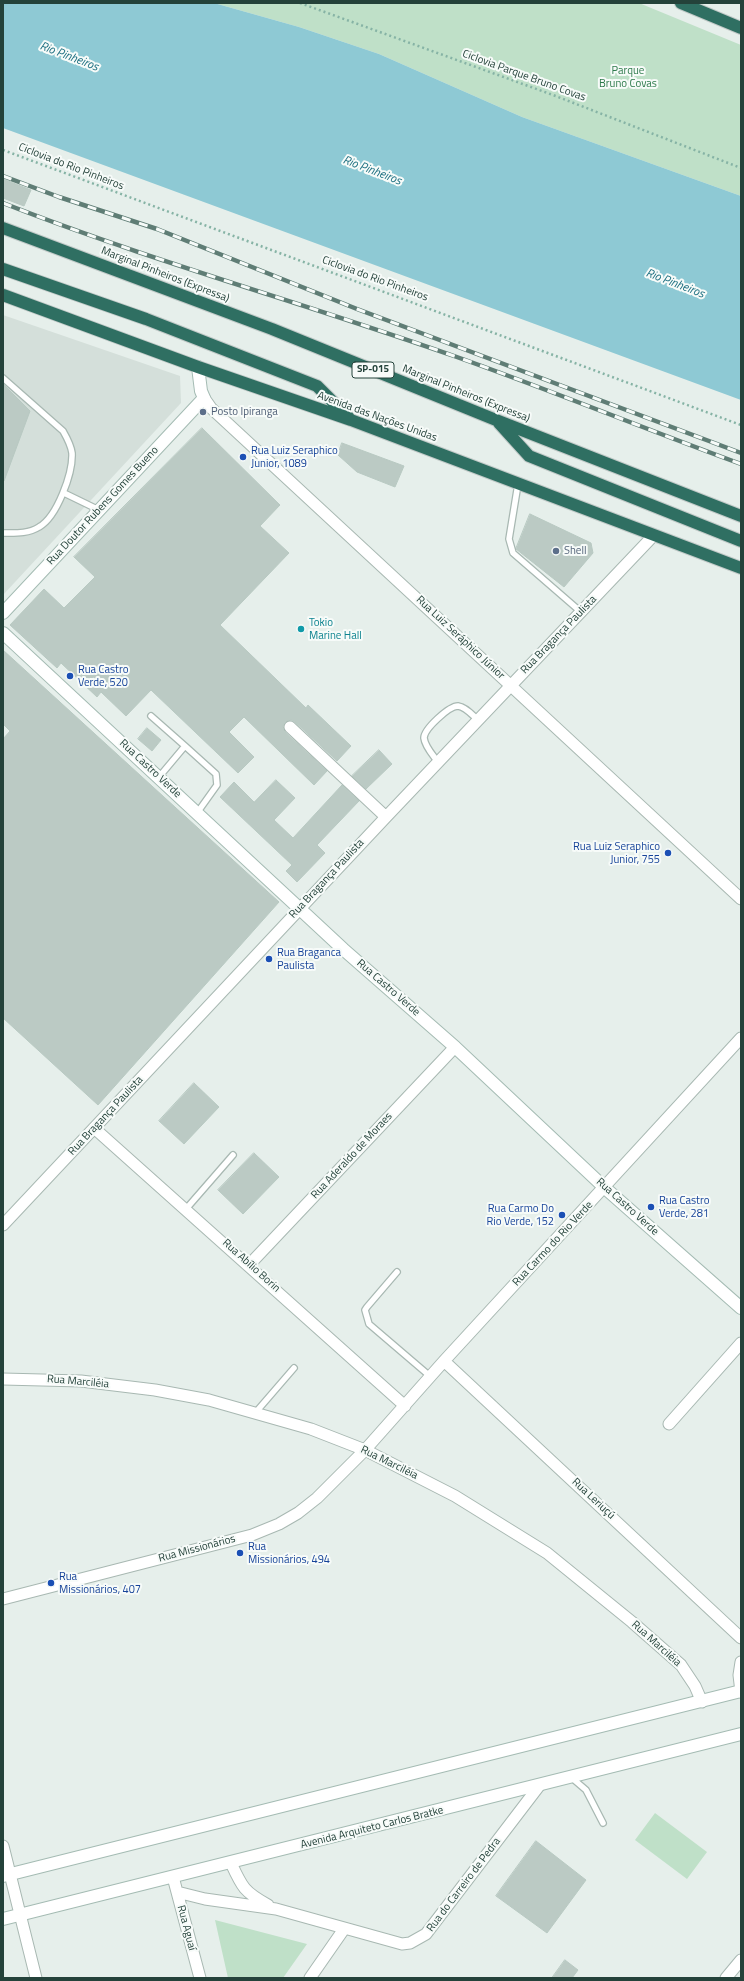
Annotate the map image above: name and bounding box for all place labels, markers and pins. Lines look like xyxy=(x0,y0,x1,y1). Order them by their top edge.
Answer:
place label: Posto Ipiranga xyxy=(211,405,278,419)
marker: Posto Ipiranga xyxy=(198,407,208,417)
place label: Rua Luiz Seraphico Junior, 1089 xyxy=(251,444,338,470)
marker: Rua Luiz Seraphico Junior, 1089 xyxy=(238,452,248,462)
place label: Shell xyxy=(564,544,587,558)
marker: Shell xyxy=(551,546,561,556)
place label: Tokio Marine Hall xyxy=(309,616,362,642)
marker: Tokio Marine Hall xyxy=(296,624,306,634)
place label: Rua Castro Verde, 520 xyxy=(78,663,128,689)
marker: Rua Castro Verde, 520 xyxy=(65,671,75,681)
place label: Rua Luiz Seraphico Junior, 755 xyxy=(573,840,660,866)
marker: Rua Luiz Seraphico Junior, 755 xyxy=(663,848,673,858)
place label: Rua Braganca Paulista xyxy=(277,946,341,972)
marker: Rua Braganca Paulista xyxy=(264,954,274,964)
place label: Rua Castro Verde, 281 xyxy=(659,1194,709,1220)
place label: Rua Carmo Do Rio Verde, 152 xyxy=(487,1202,554,1228)
marker: Rua Castro Verde, 281 xyxy=(646,1202,656,1212)
marker: Rua Carmo Do Rio Verde, 152 xyxy=(557,1210,567,1220)
place label: Rua Missionários, 494 xyxy=(248,1540,330,1566)
marker: Rua Missionários, 494 xyxy=(235,1548,245,1558)
place label: Rua Missionários, 407 xyxy=(59,1570,141,1596)
marker: Rua Missionários, 407 xyxy=(46,1578,56,1588)

